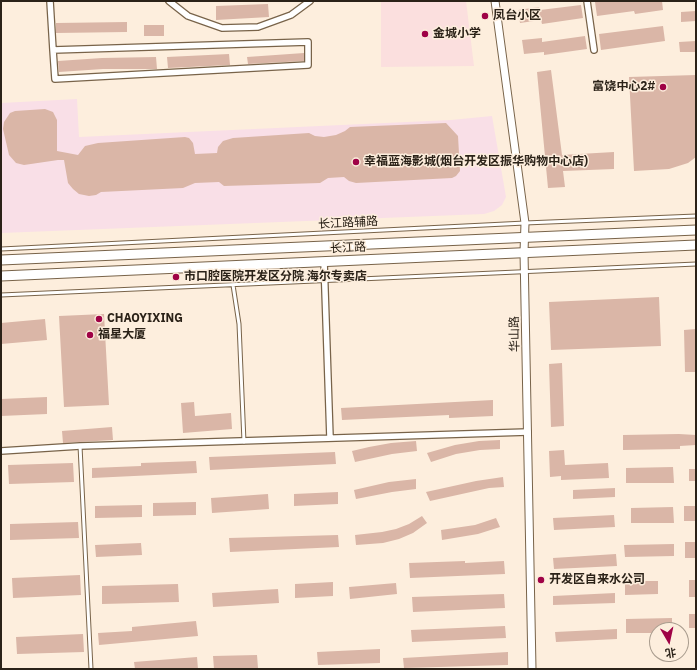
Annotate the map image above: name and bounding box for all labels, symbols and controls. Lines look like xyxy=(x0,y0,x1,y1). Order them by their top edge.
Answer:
place label: 凤台小区 xyxy=(493,9,541,23)
marker: 凤台小区 xyxy=(480,11,490,21)
place label: 金城小学 xyxy=(433,27,481,41)
marker: 金城小学 xyxy=(420,29,430,39)
place label: 富饶中心2# xyxy=(592,80,655,94)
marker: 富饶中心2# xyxy=(658,82,668,92)
place label: 幸福蓝海影城(烟台开发区振华购物中心店) xyxy=(364,155,588,169)
marker: 幸福蓝海影城(烟台开发区振华购物中心店) xyxy=(351,157,361,167)
street label: 长江路辅路 xyxy=(318,214,378,232)
street label: 长江路 xyxy=(330,240,366,256)
place label: 市口腔医院开发区分院 海尔专卖店 xyxy=(184,270,367,284)
marker: 市口腔医院开发区分院 海尔专卖店 xyxy=(171,272,181,282)
place label: CHAOYIXING xyxy=(107,312,183,326)
marker: CHAOYIXING xyxy=(94,314,104,324)
street label: 华山路 xyxy=(507,316,523,352)
place label: 福星大厦 xyxy=(98,328,146,342)
marker: 福星大厦 xyxy=(85,330,95,340)
place label: 开发区自来水公司 xyxy=(549,573,645,587)
marker: 开发区自来水公司 xyxy=(536,575,546,585)
north arrow xyxy=(649,622,689,662)
text: 北 xyxy=(664,645,677,661)

